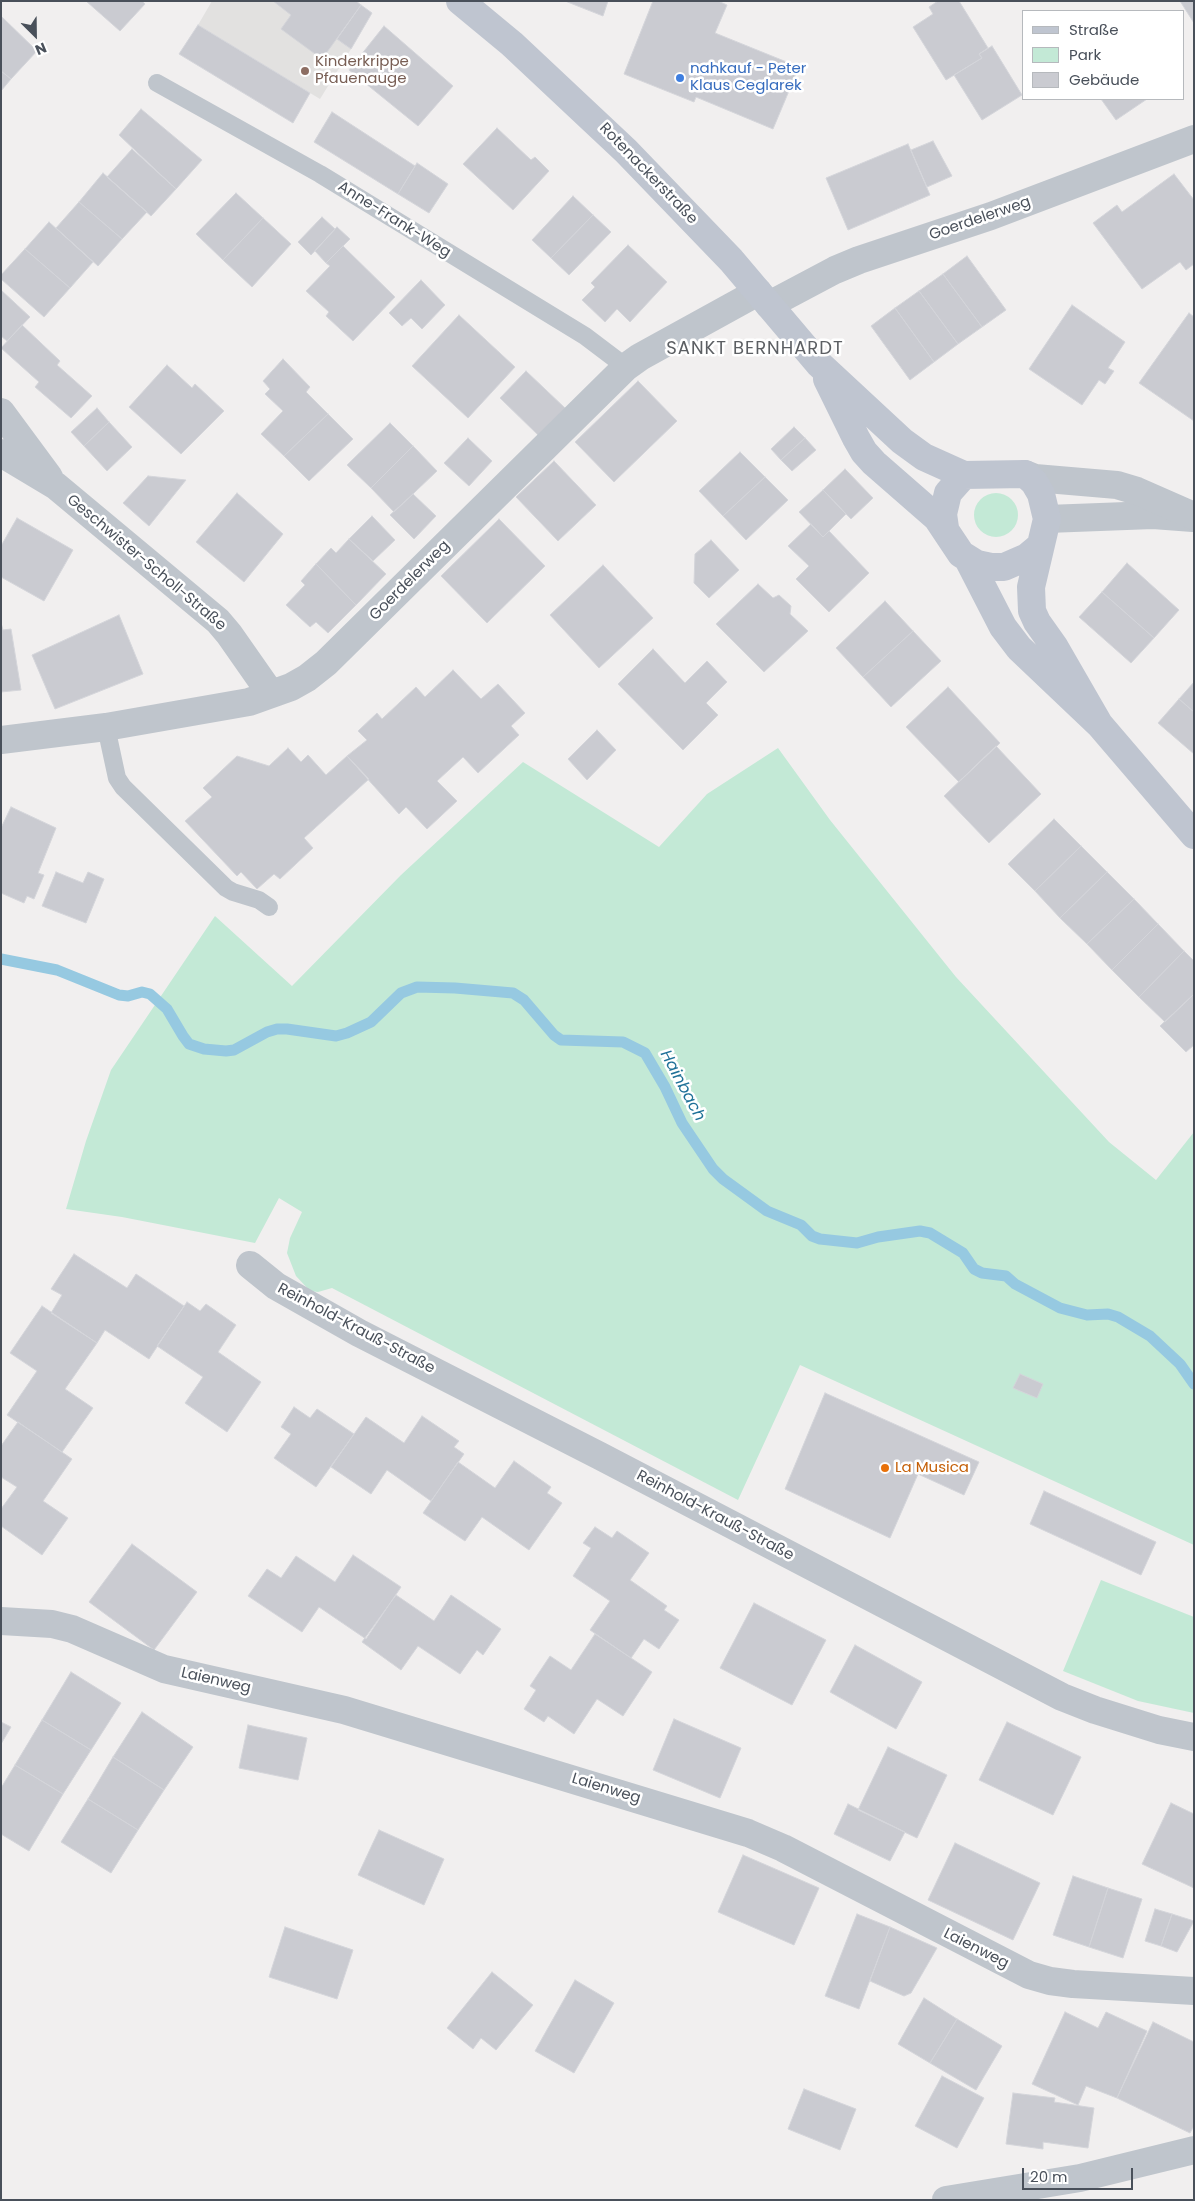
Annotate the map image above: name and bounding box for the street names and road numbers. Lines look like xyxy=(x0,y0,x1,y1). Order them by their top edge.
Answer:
street label: Rotenackerstraße xyxy=(595,120,701,228)
street label: Anne-Frank-Weg xyxy=(334,178,454,262)
street label: Goerdelerweg xyxy=(927,193,1033,245)
street label: Geschwister-Scholl-Straße xyxy=(63,491,229,635)
street label: Goerdelerweg xyxy=(366,537,454,625)
street label: Reinhold-Krauß-Straße xyxy=(274,1280,438,1378)
street label: Reinhold-Krauß-Straße xyxy=(633,1467,797,1565)
street label: Laienweg xyxy=(179,1664,253,1698)
street label: Laienweg xyxy=(569,1770,643,1808)
street label: Laienweg xyxy=(940,1925,1012,1973)

